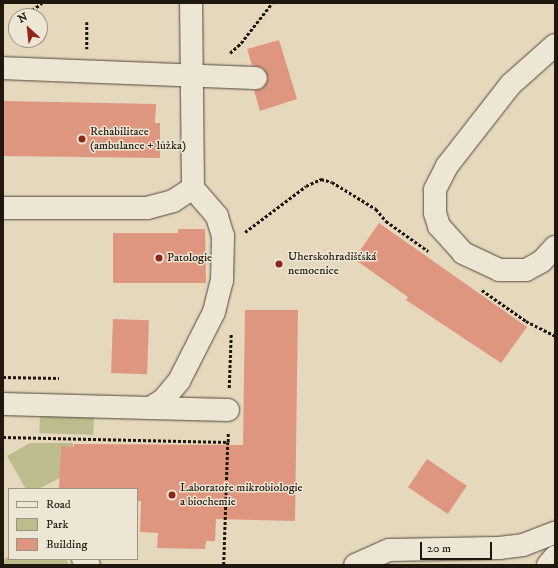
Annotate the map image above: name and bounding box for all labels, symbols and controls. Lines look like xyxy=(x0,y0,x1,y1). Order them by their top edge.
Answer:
north arrow xyxy=(8,8,48,48)
text: N xyxy=(16,10,30,26)
place label: Rehabilitace (ambulance + lůžka) xyxy=(90,125,186,153)
marker: Rehabilitace (ambulance + lůžka) xyxy=(77,134,87,144)
place label: Uherskohradišťská nemocnice xyxy=(288,250,376,278)
place label: Patologie xyxy=(167,251,212,265)
marker: Patologie xyxy=(154,253,164,263)
marker: Uherskohradišťská nemocnice xyxy=(273,258,285,270)
place label: Laboratoře mikrobiologie a biochemie xyxy=(180,481,303,509)
legend xyxy=(8,488,138,560)
marker: Laboratoře mikrobiologie a biochemie xyxy=(167,490,177,500)
text: Road xyxy=(46,497,71,512)
text: Park xyxy=(46,517,68,532)
scale bar xyxy=(422,534,494,560)
text: Building xyxy=(46,537,87,552)
text: 20 m xyxy=(427,541,451,556)

